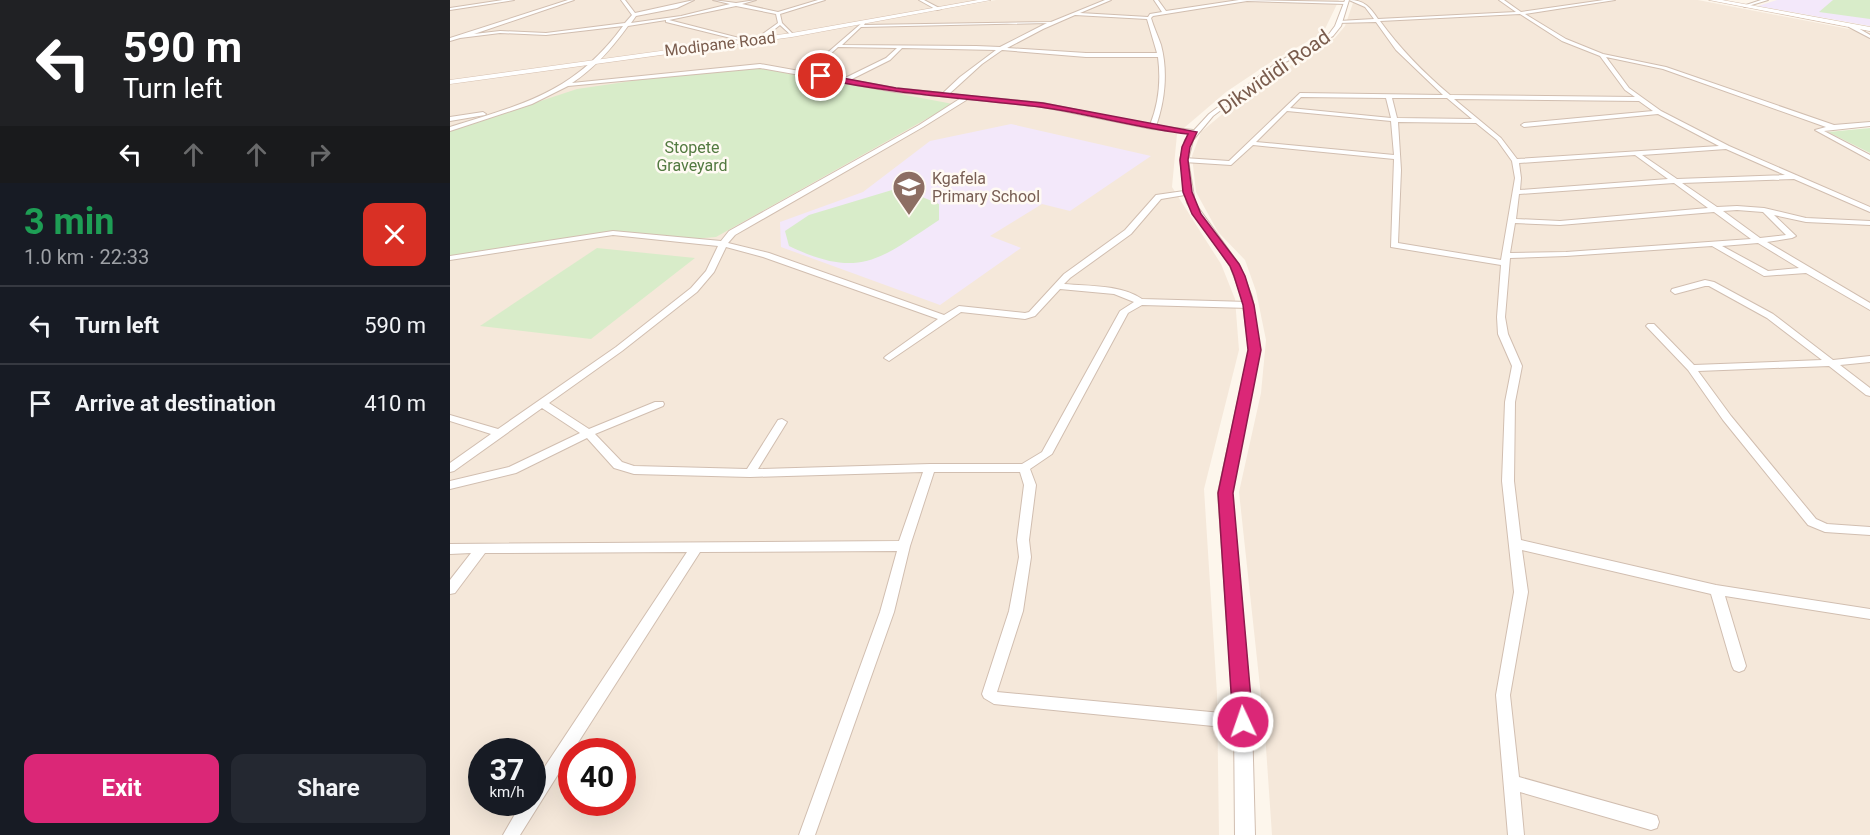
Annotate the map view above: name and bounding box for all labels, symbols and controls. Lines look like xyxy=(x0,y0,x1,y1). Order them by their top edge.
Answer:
text: 590 m xyxy=(123,23,242,72)
icon: left xyxy=(24,24,102,102)
street label: Dikwididi Road xyxy=(1213,25,1335,119)
street label: Modipane Road xyxy=(663,28,777,60)
pin xyxy=(795,50,846,101)
icon: arrive xyxy=(804,59,837,92)
text: Turn left xyxy=(123,73,223,105)
icon: left xyxy=(114,138,147,171)
icon: ahead xyxy=(177,138,210,171)
icon: ahead xyxy=(240,138,273,171)
icon: right xyxy=(303,138,336,171)
park label: Stopete Graveyard xyxy=(656,138,728,175)
school or university icon: Kgafela Primary School xyxy=(891,169,927,216)
place label: Kgafela Primary School xyxy=(932,169,1040,206)
text: 3 min xyxy=(24,201,115,243)
button: close xyxy=(363,203,426,266)
text: 1.0 km · 22:33 xyxy=(24,245,149,269)
icon: left xyxy=(24,309,57,342)
text: Turn left xyxy=(75,313,159,338)
text: 590 m xyxy=(364,313,426,338)
icon: arrive xyxy=(24,387,57,420)
text: Arrive at destination xyxy=(75,391,276,416)
text: 410 m xyxy=(364,391,426,416)
position arrow xyxy=(1211,690,1275,754)
speed limit sign: 40 xyxy=(558,738,636,816)
text: 37 xyxy=(490,752,524,787)
button: Exit xyxy=(24,754,219,823)
button: Share xyxy=(231,754,426,823)
text: km/h xyxy=(489,783,525,801)

